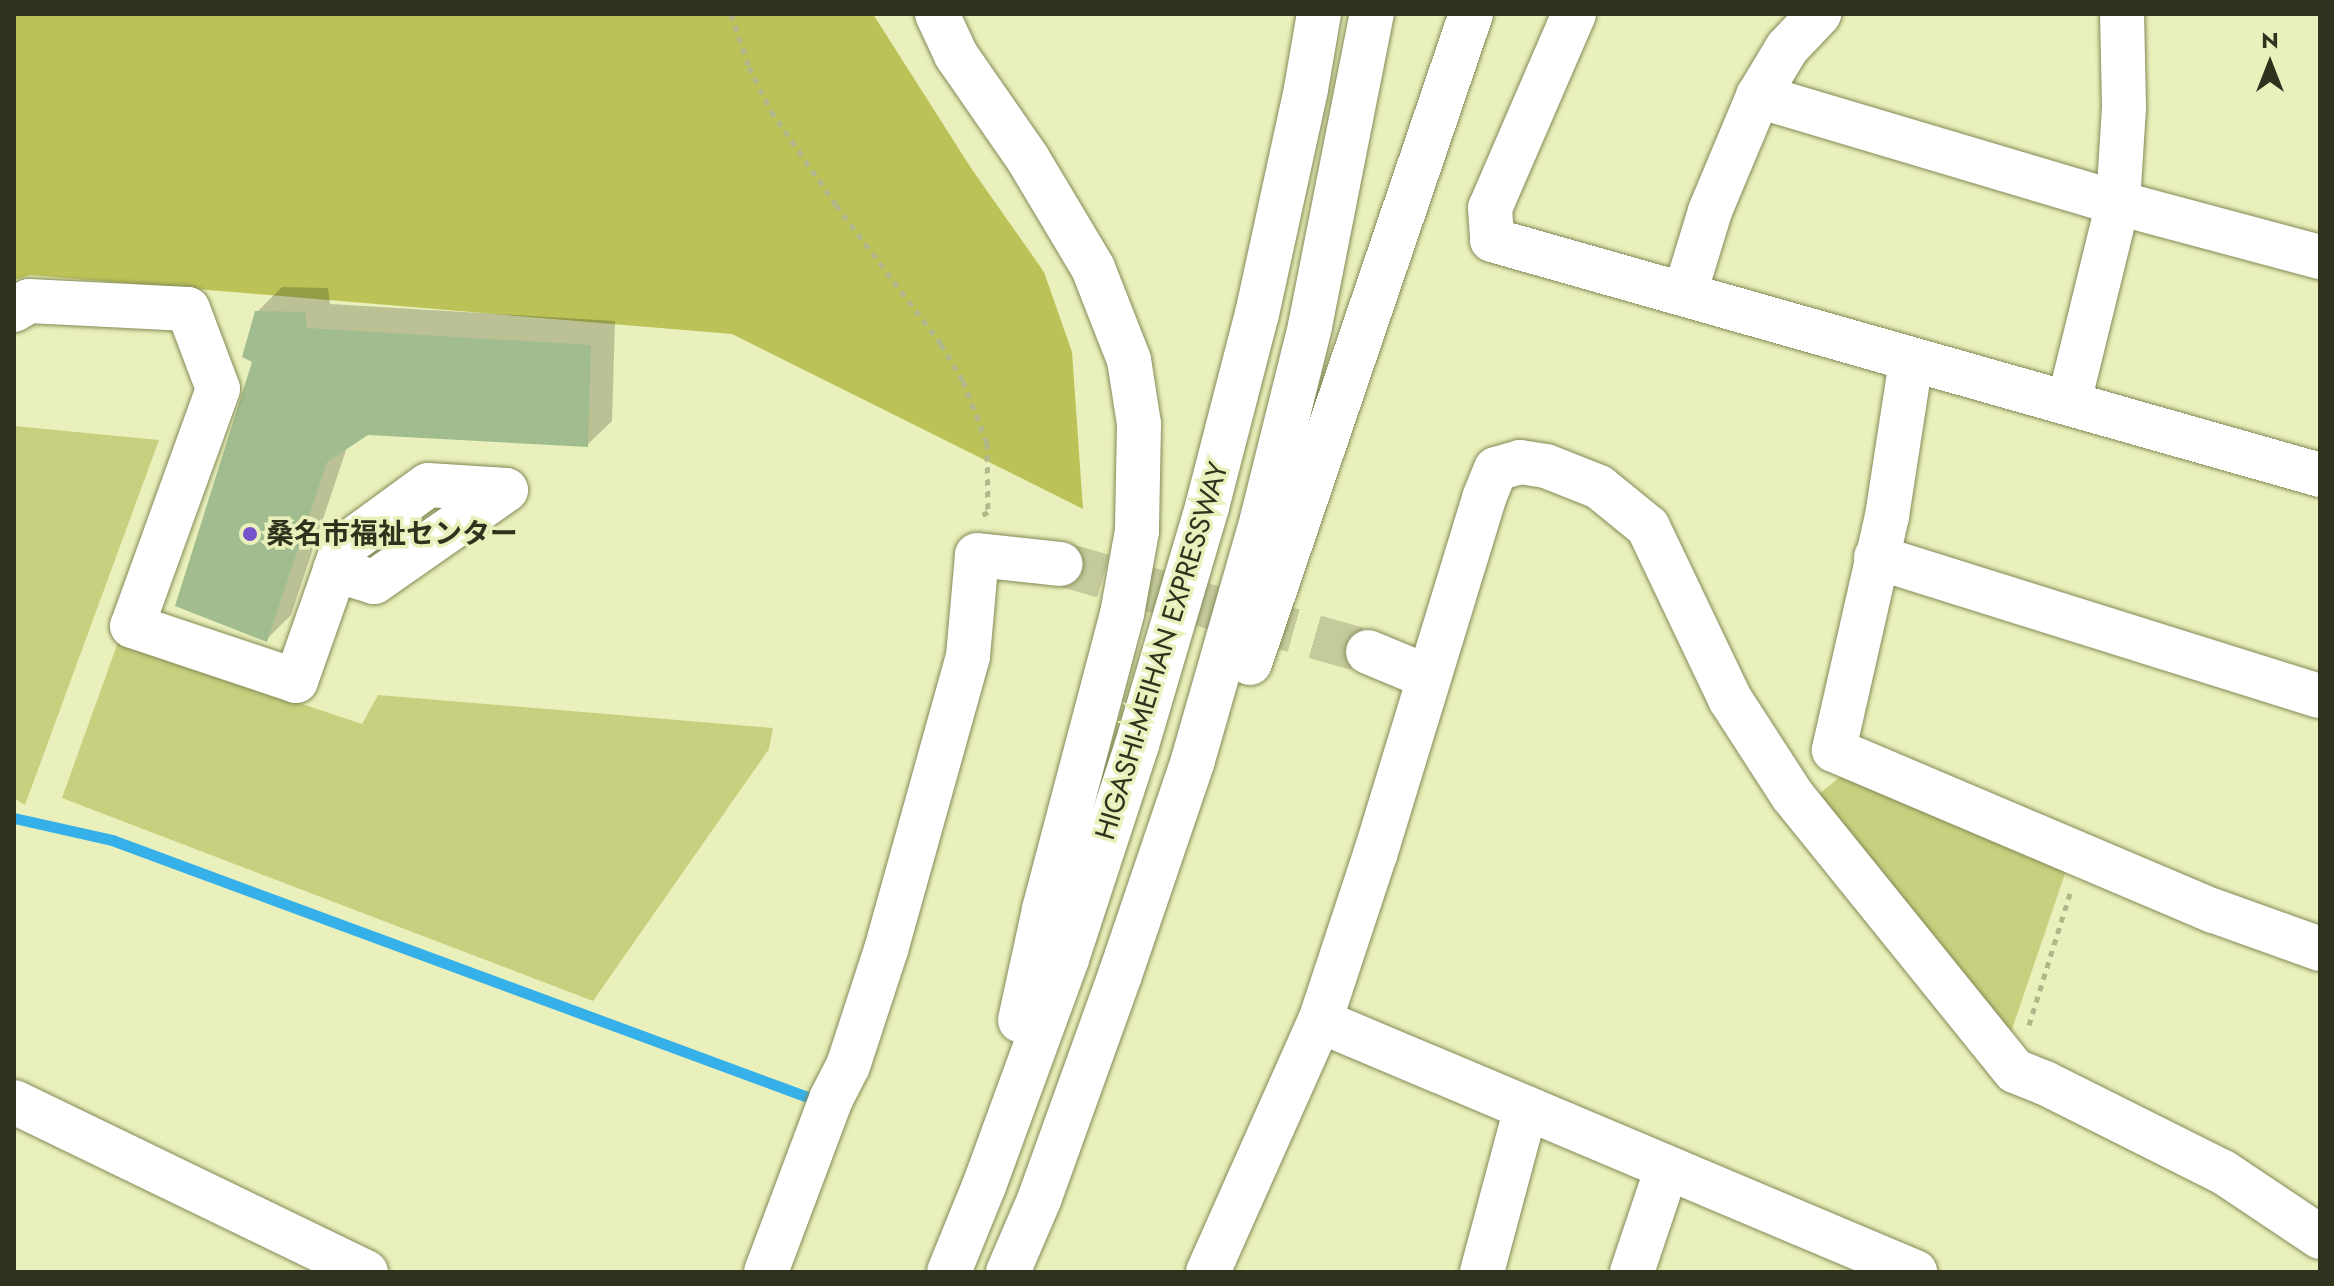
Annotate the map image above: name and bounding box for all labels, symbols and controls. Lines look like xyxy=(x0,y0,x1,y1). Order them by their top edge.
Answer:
north arrow xyxy=(2230,24,2310,104)
text: N xyxy=(2261,24,2279,56)
street label: HIGASHI-MEIHAN EXPRESSWAY xyxy=(1088,458,1236,844)
place label: 桑名市福祉センター xyxy=(266,517,518,551)
marker: 桑名市福祉センター xyxy=(241,525,259,543)

